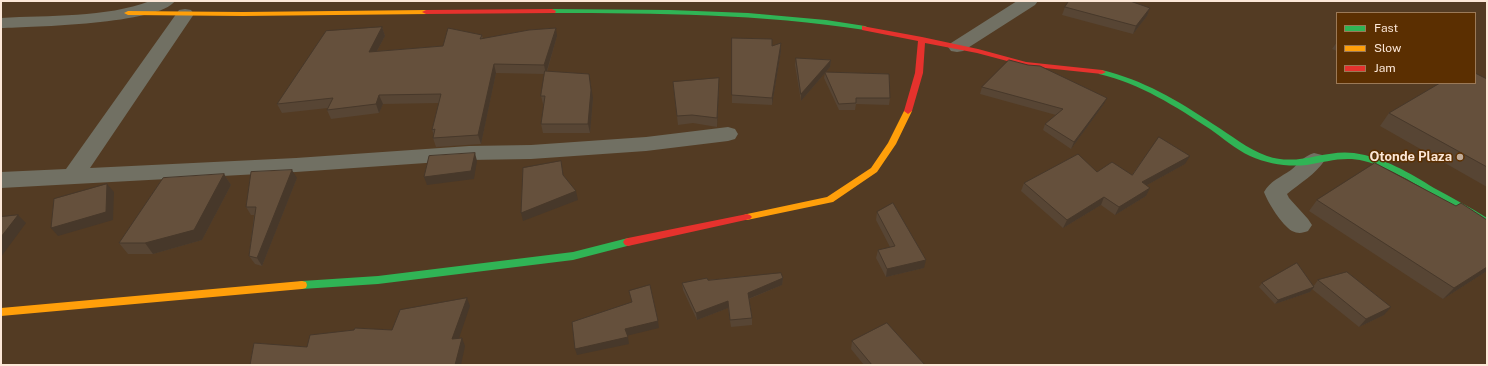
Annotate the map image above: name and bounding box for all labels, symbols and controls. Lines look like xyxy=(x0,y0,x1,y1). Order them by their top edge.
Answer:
legend xyxy=(1336,12,1476,84)
text: Fast xyxy=(1374,21,1398,35)
text: Slow xyxy=(1374,41,1401,55)
text: Jam xyxy=(1374,61,1396,75)
place label: Otonde Plaza xyxy=(1370,149,1452,165)
marker: Otonde Plaza xyxy=(1455,152,1465,162)

